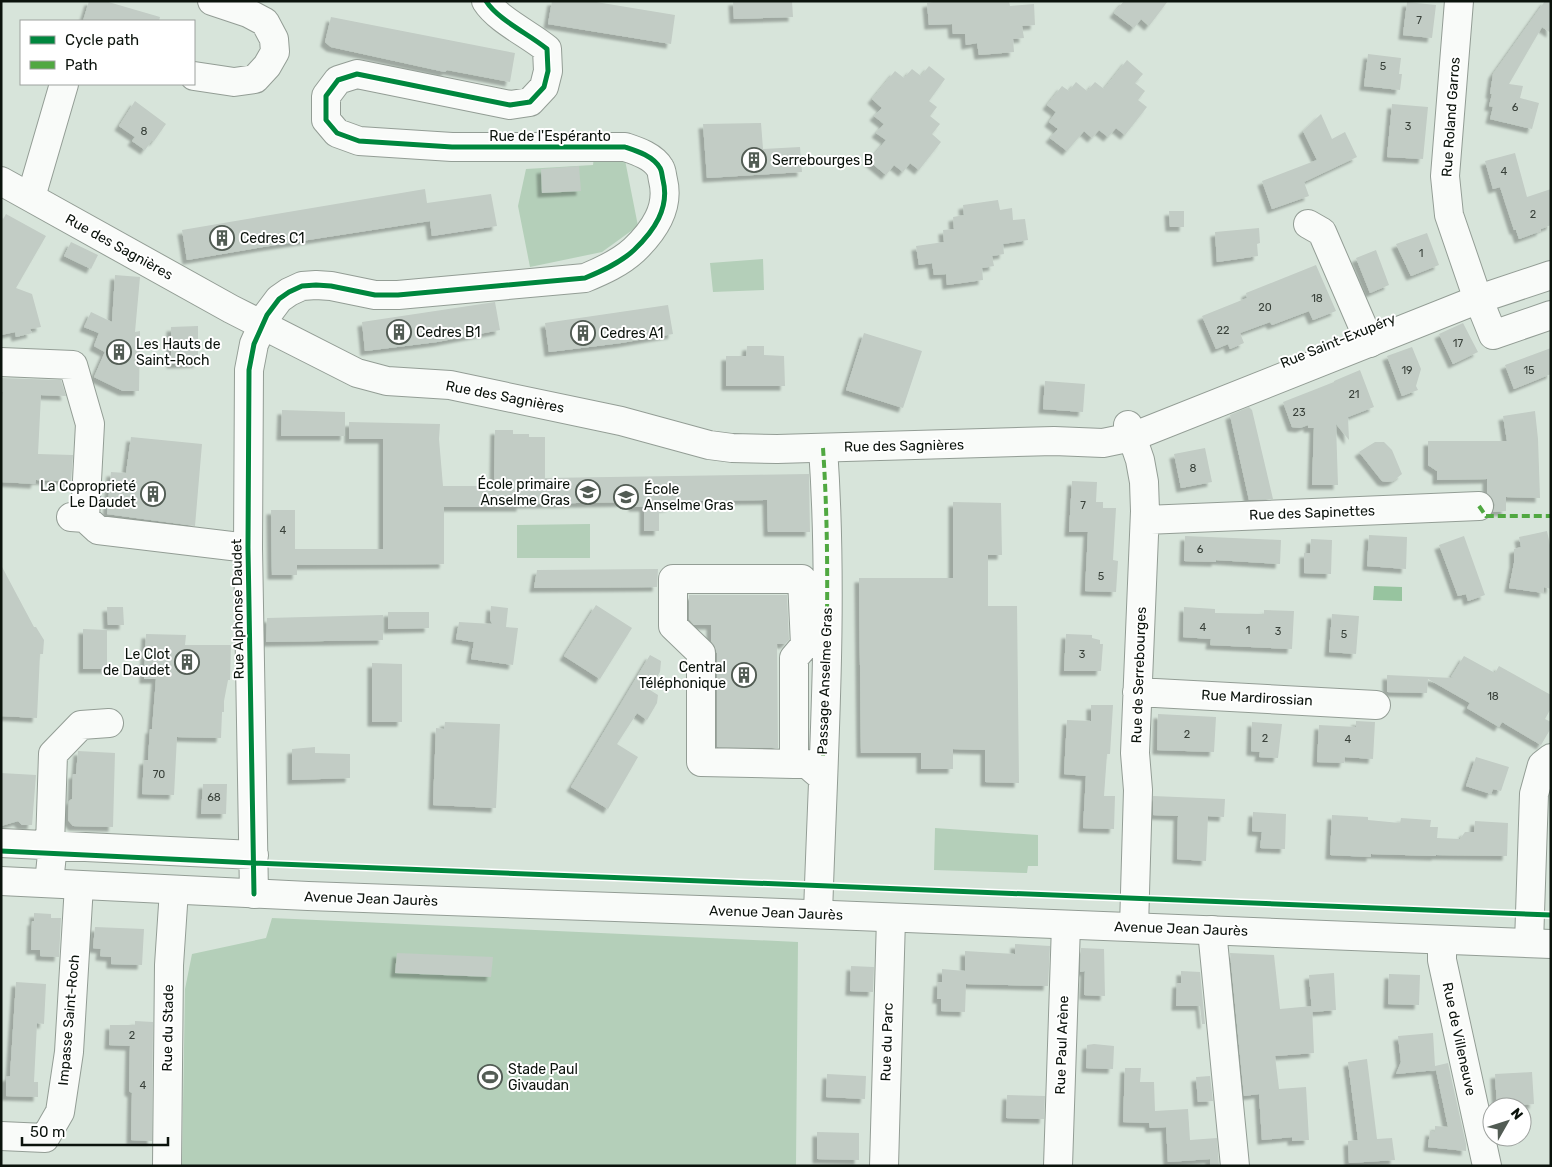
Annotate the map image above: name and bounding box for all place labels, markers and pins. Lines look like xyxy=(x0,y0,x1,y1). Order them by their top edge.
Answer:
building icon: Serrebourges B xyxy=(741,147,767,173)
place label: Serrebourges B xyxy=(772,152,873,169)
building icon: Cedres C1 xyxy=(209,225,235,251)
place label: Cedres C1 xyxy=(240,230,304,247)
building icon: Cedres B1 xyxy=(386,319,412,345)
building icon: Cedres A1 xyxy=(570,320,596,346)
place label: Cedres B1 xyxy=(416,324,480,341)
place label: Cedres A1 xyxy=(600,325,664,342)
place label: Les Hauts de Saint-Roch xyxy=(136,336,221,369)
building icon: Les Hauts de Saint-Roch xyxy=(106,339,132,365)
place label: École primaire Anselme Gras xyxy=(478,475,570,509)
place label: La Coproprieté Le Daudet xyxy=(40,478,137,511)
school or university icon: École primaire Anselme Gras xyxy=(575,479,601,505)
place label: École Anselme Gras xyxy=(644,480,734,514)
building icon: La Coproprieté Le Daudet xyxy=(140,481,166,507)
school or university icon: École Anselme Gras xyxy=(613,484,639,510)
place label: Le Clot de Daudet xyxy=(103,646,171,679)
building icon: Le Clot de Daudet xyxy=(174,649,200,675)
place label: Central Téléphonique xyxy=(639,659,726,692)
building icon: Central Téléphonique xyxy=(731,662,757,688)
place label: Stade Paul Givaudan xyxy=(508,1061,578,1094)
sports icon: Stade Paul Givaudan xyxy=(477,1064,503,1090)

